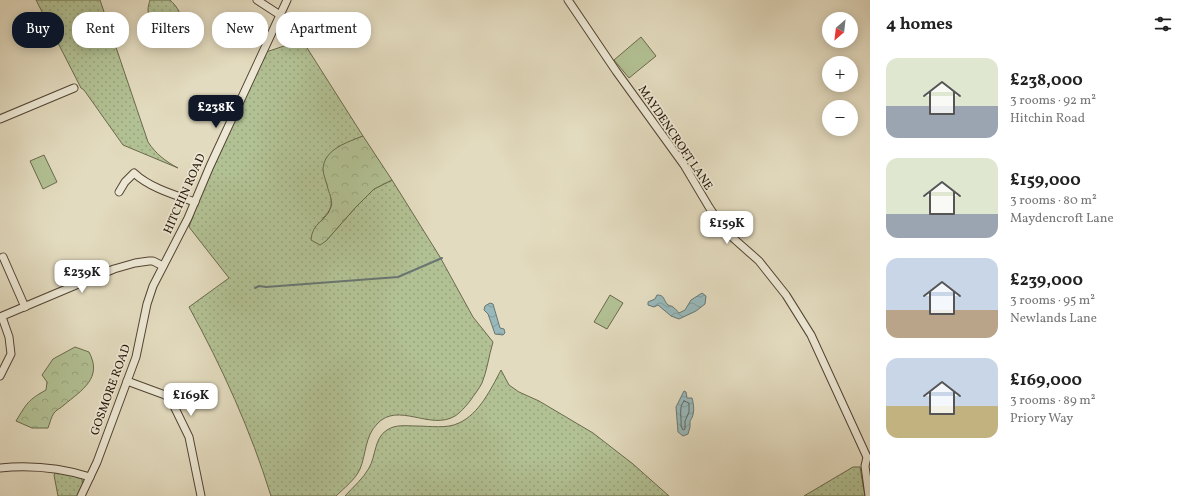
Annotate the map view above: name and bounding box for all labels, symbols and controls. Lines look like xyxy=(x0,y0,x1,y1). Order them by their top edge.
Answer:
chip: Buy xyxy=(12,12,64,48)
chip: Rent xyxy=(72,12,129,48)
chip: Filters xyxy=(137,12,204,48)
chip: New xyxy=(212,12,268,48)
chip: Apartment xyxy=(276,12,371,48)
north arrow xyxy=(822,12,858,48)
map controls xyxy=(822,12,858,136)
text: 4 homes xyxy=(886,13,953,36)
icon: filters xyxy=(1152,13,1174,35)
button: + xyxy=(822,56,858,92)
text: £238,000 xyxy=(1010,69,1083,92)
icon: home xyxy=(918,74,966,122)
street label: MAYDENCROFT LANE xyxy=(634,83,716,193)
text: 3 rooms · 92 m² xyxy=(1010,92,1096,110)
pin: £238K xyxy=(188,95,244,129)
text: £238K xyxy=(197,99,235,117)
button: − xyxy=(822,100,858,136)
text: Hitchin Road xyxy=(1010,110,1085,128)
street label: HITCHIN ROAD xyxy=(160,151,210,237)
text: £159,000 xyxy=(1010,169,1081,192)
icon: home xyxy=(918,174,966,222)
text: 3 rooms · 80 m² xyxy=(1010,192,1097,210)
text: Maydencroft Lane xyxy=(1010,210,1114,228)
pin: £159K xyxy=(699,211,755,245)
text: £159K xyxy=(709,215,745,233)
pin: £239K xyxy=(54,260,110,294)
text: £239K xyxy=(63,264,101,282)
text: £239,000 xyxy=(1010,269,1083,292)
icon: home xyxy=(918,274,966,322)
text: 3 rooms · 95 m² xyxy=(1010,292,1095,310)
text: Newlands Lane xyxy=(1010,310,1097,328)
street label: GOSMORE ROAD xyxy=(87,342,135,438)
text: £169,000 xyxy=(1010,369,1082,392)
icon: home xyxy=(918,374,966,422)
pin: £169K xyxy=(163,383,219,417)
text: £169K xyxy=(173,387,209,405)
text: 3 rooms · 89 m² xyxy=(1010,392,1096,410)
text: Priory Way xyxy=(1010,410,1073,428)

